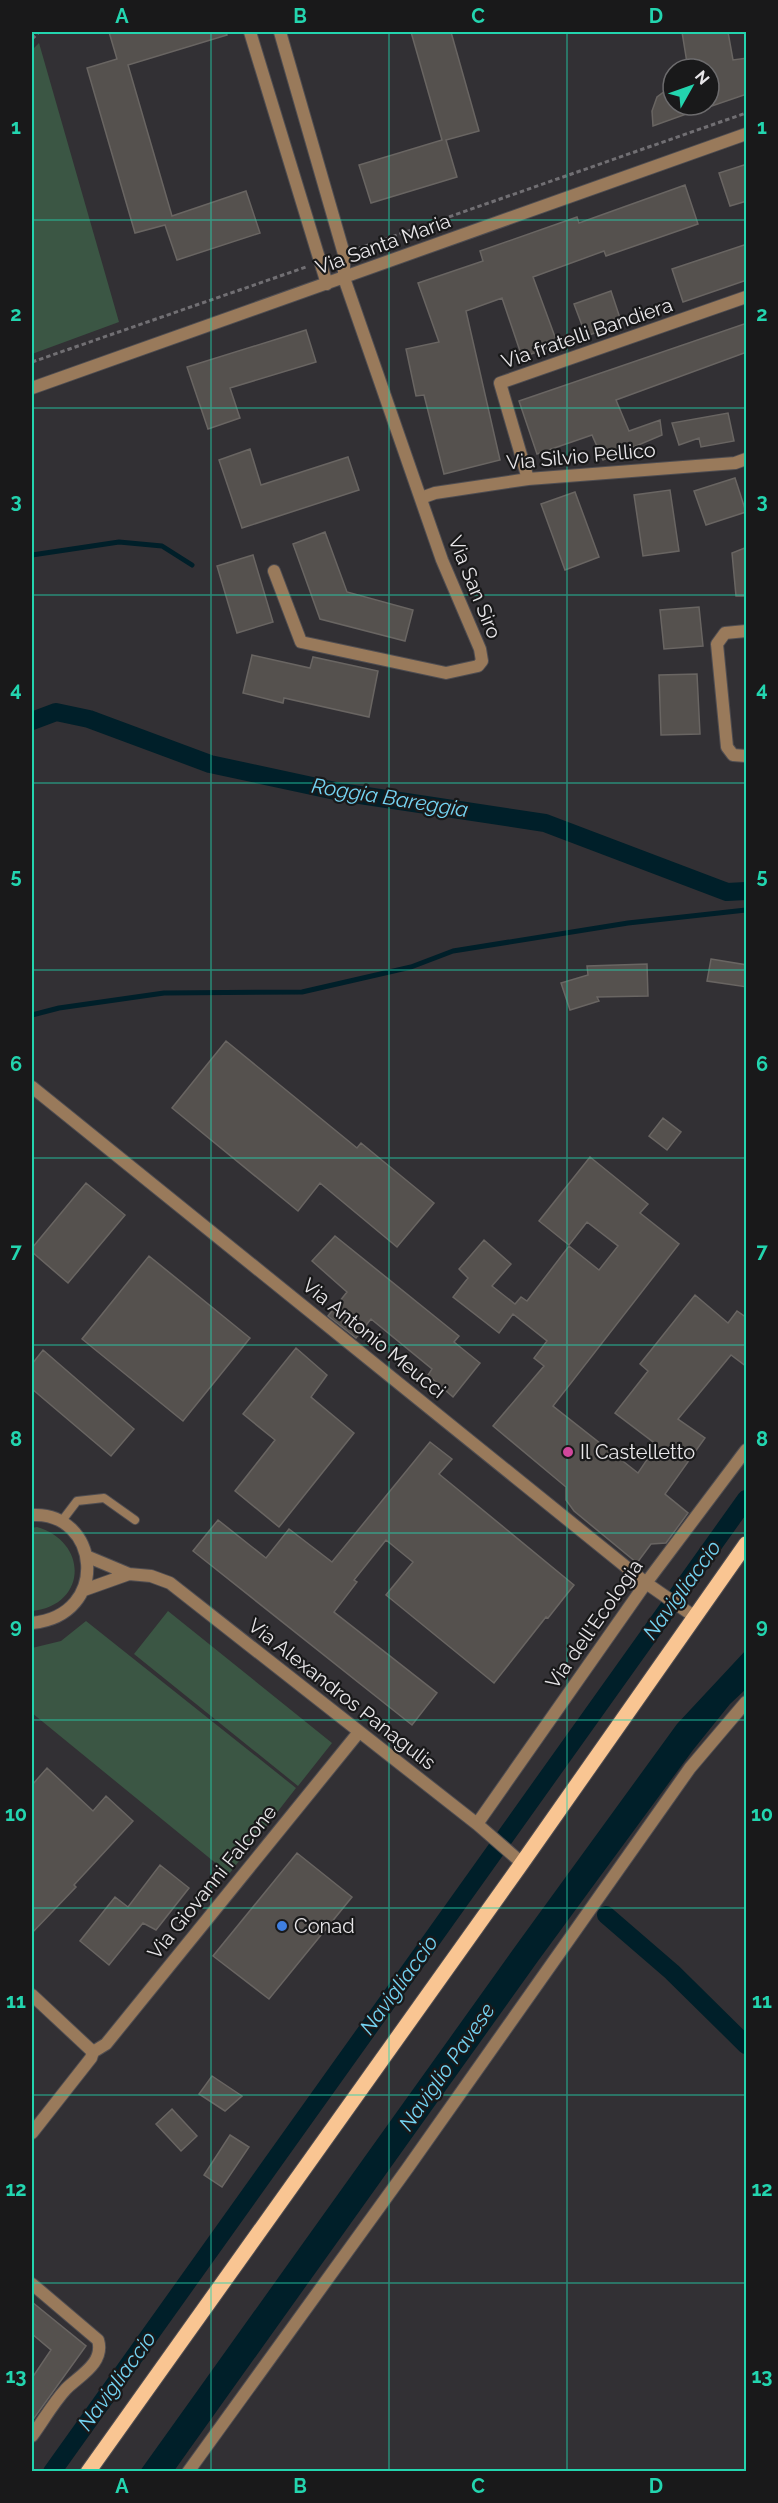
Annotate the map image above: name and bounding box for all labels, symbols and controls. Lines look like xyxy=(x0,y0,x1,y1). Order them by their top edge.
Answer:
text: A xyxy=(115,4,129,28)
text: B xyxy=(293,4,307,28)
text: C xyxy=(471,4,485,28)
text: D xyxy=(649,4,663,28)
north arrow xyxy=(661,57,721,117)
text: N xyxy=(691,67,713,88)
text: 1 xyxy=(11,115,21,139)
text: 1 xyxy=(757,115,767,139)
street label: Via Santa Maria xyxy=(312,208,454,280)
street label: Via fratelli Bandiera xyxy=(498,292,676,374)
text: 2 xyxy=(10,302,22,326)
text: 2 xyxy=(756,302,768,326)
street label: Via Silvio Pellico xyxy=(505,438,657,474)
text: 3 xyxy=(10,489,22,513)
text: 3 xyxy=(756,489,768,513)
street label: Via San Siro xyxy=(443,532,507,642)
text: 4 xyxy=(10,677,22,701)
text: 4 xyxy=(756,677,768,701)
water label: Roggia Bareggia xyxy=(310,773,470,822)
text: 5 xyxy=(10,864,22,888)
text: 5 xyxy=(756,864,768,888)
text: 6 xyxy=(10,1052,22,1076)
text: 6 xyxy=(756,1052,768,1076)
text: 7 xyxy=(10,1239,22,1263)
text: 7 xyxy=(756,1239,768,1263)
street label: Via Antonio Meucci xyxy=(298,1273,450,1403)
text: 8 xyxy=(10,1427,22,1451)
text: 8 xyxy=(756,1427,768,1451)
place label: Il Castelletto xyxy=(580,1440,695,1464)
marker: Il Castelletto xyxy=(561,1445,575,1459)
water label: Navigliaccio xyxy=(637,1535,726,1644)
street label: Via dell'Ecologia xyxy=(541,1555,647,1693)
street label: Via Alexandros Panagulis xyxy=(243,1613,441,1775)
text: 9 xyxy=(10,1614,22,1638)
text: 9 xyxy=(756,1614,768,1638)
street label: Via Giovanni Falcone xyxy=(143,1800,282,1964)
text: 10 xyxy=(5,1802,27,1826)
text: 10 xyxy=(751,1802,773,1826)
place label: Conad xyxy=(294,1914,355,1938)
marker: Conad xyxy=(275,1919,289,1933)
water label: Navigliaccio xyxy=(354,1930,443,2039)
text: 11 xyxy=(6,1989,26,2013)
text: 11 xyxy=(752,1989,772,2013)
water label: Naviglio Pavese xyxy=(393,1998,500,2135)
text: 12 xyxy=(5,2177,27,2201)
text: 12 xyxy=(751,2177,773,2201)
water label: Navigliaccio xyxy=(72,2326,161,2435)
text: 13 xyxy=(5,2364,27,2388)
text: 13 xyxy=(751,2364,773,2388)
text: A xyxy=(115,2474,129,2498)
text: B xyxy=(293,2474,307,2498)
text: C xyxy=(471,2474,485,2498)
text: D xyxy=(649,2474,663,2498)

